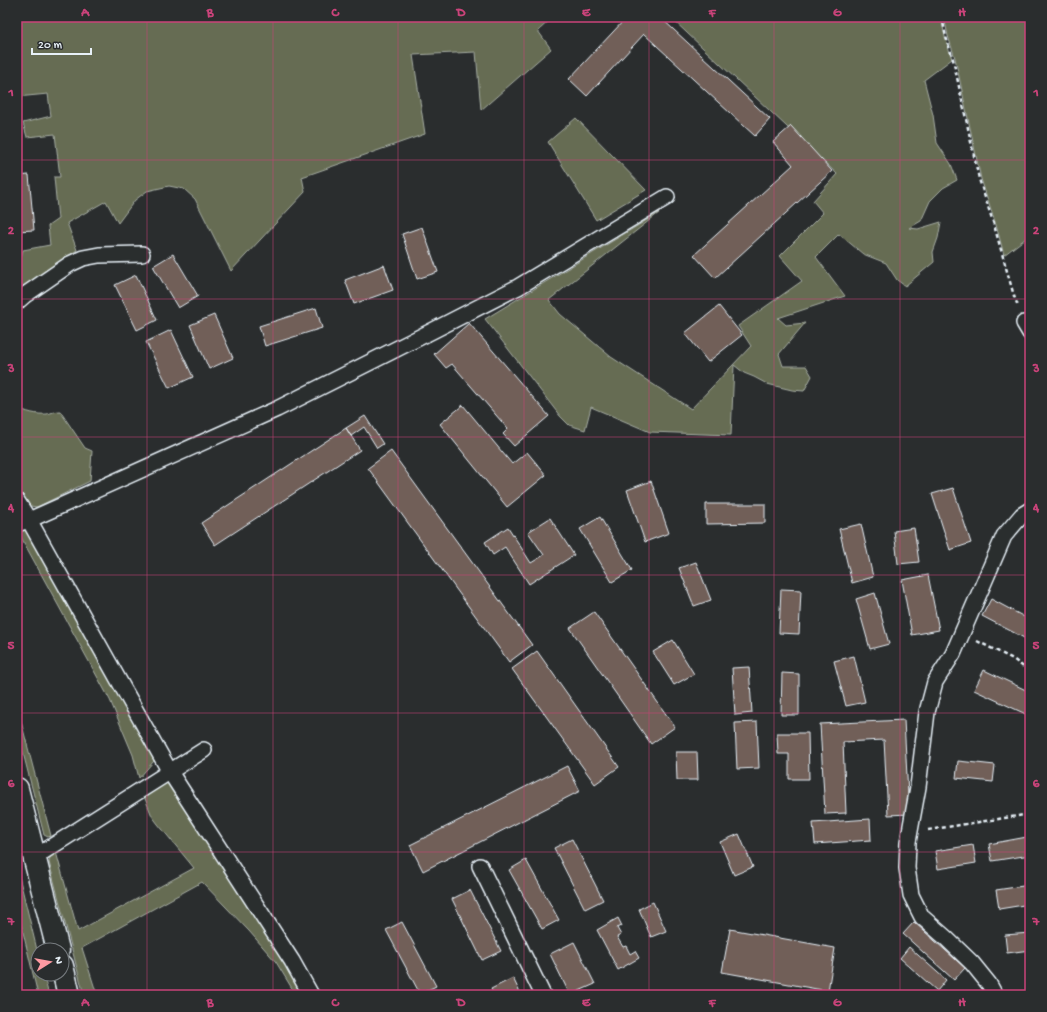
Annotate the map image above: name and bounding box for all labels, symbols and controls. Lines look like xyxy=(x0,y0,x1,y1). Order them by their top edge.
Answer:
text: A xyxy=(80,6,90,21)
text: B xyxy=(206,6,215,21)
text: C xyxy=(330,6,340,21)
text: D xyxy=(456,6,466,21)
text: E xyxy=(582,6,591,21)
text: F xyxy=(708,6,717,21)
text: G xyxy=(833,6,842,21)
text: H xyxy=(958,6,966,21)
scale bar xyxy=(32,30,91,56)
text: 20 m xyxy=(38,39,63,53)
text: 1 xyxy=(7,86,14,101)
text: 1 xyxy=(1032,86,1039,101)
text: 2 xyxy=(8,224,15,239)
text: 2 xyxy=(1033,224,1040,239)
text: 3 xyxy=(7,362,15,377)
text: 3 xyxy=(1032,362,1040,377)
text: 4 xyxy=(7,501,15,516)
text: 4 xyxy=(1032,501,1040,516)
text: 5 xyxy=(8,639,15,654)
text: 5 xyxy=(1033,639,1040,654)
text: 6 xyxy=(8,777,15,792)
text: 6 xyxy=(1033,777,1040,792)
text: 7 xyxy=(7,915,16,930)
text: 7 xyxy=(1032,915,1041,930)
north arrow xyxy=(30,942,70,982)
text: N xyxy=(51,956,64,965)
text: A xyxy=(80,996,90,1011)
text: B xyxy=(206,996,215,1011)
text: C xyxy=(330,996,340,1011)
text: D xyxy=(456,996,466,1011)
text: E xyxy=(582,996,591,1011)
text: F xyxy=(708,996,717,1011)
text: G xyxy=(833,996,842,1011)
text: H xyxy=(958,996,966,1011)

